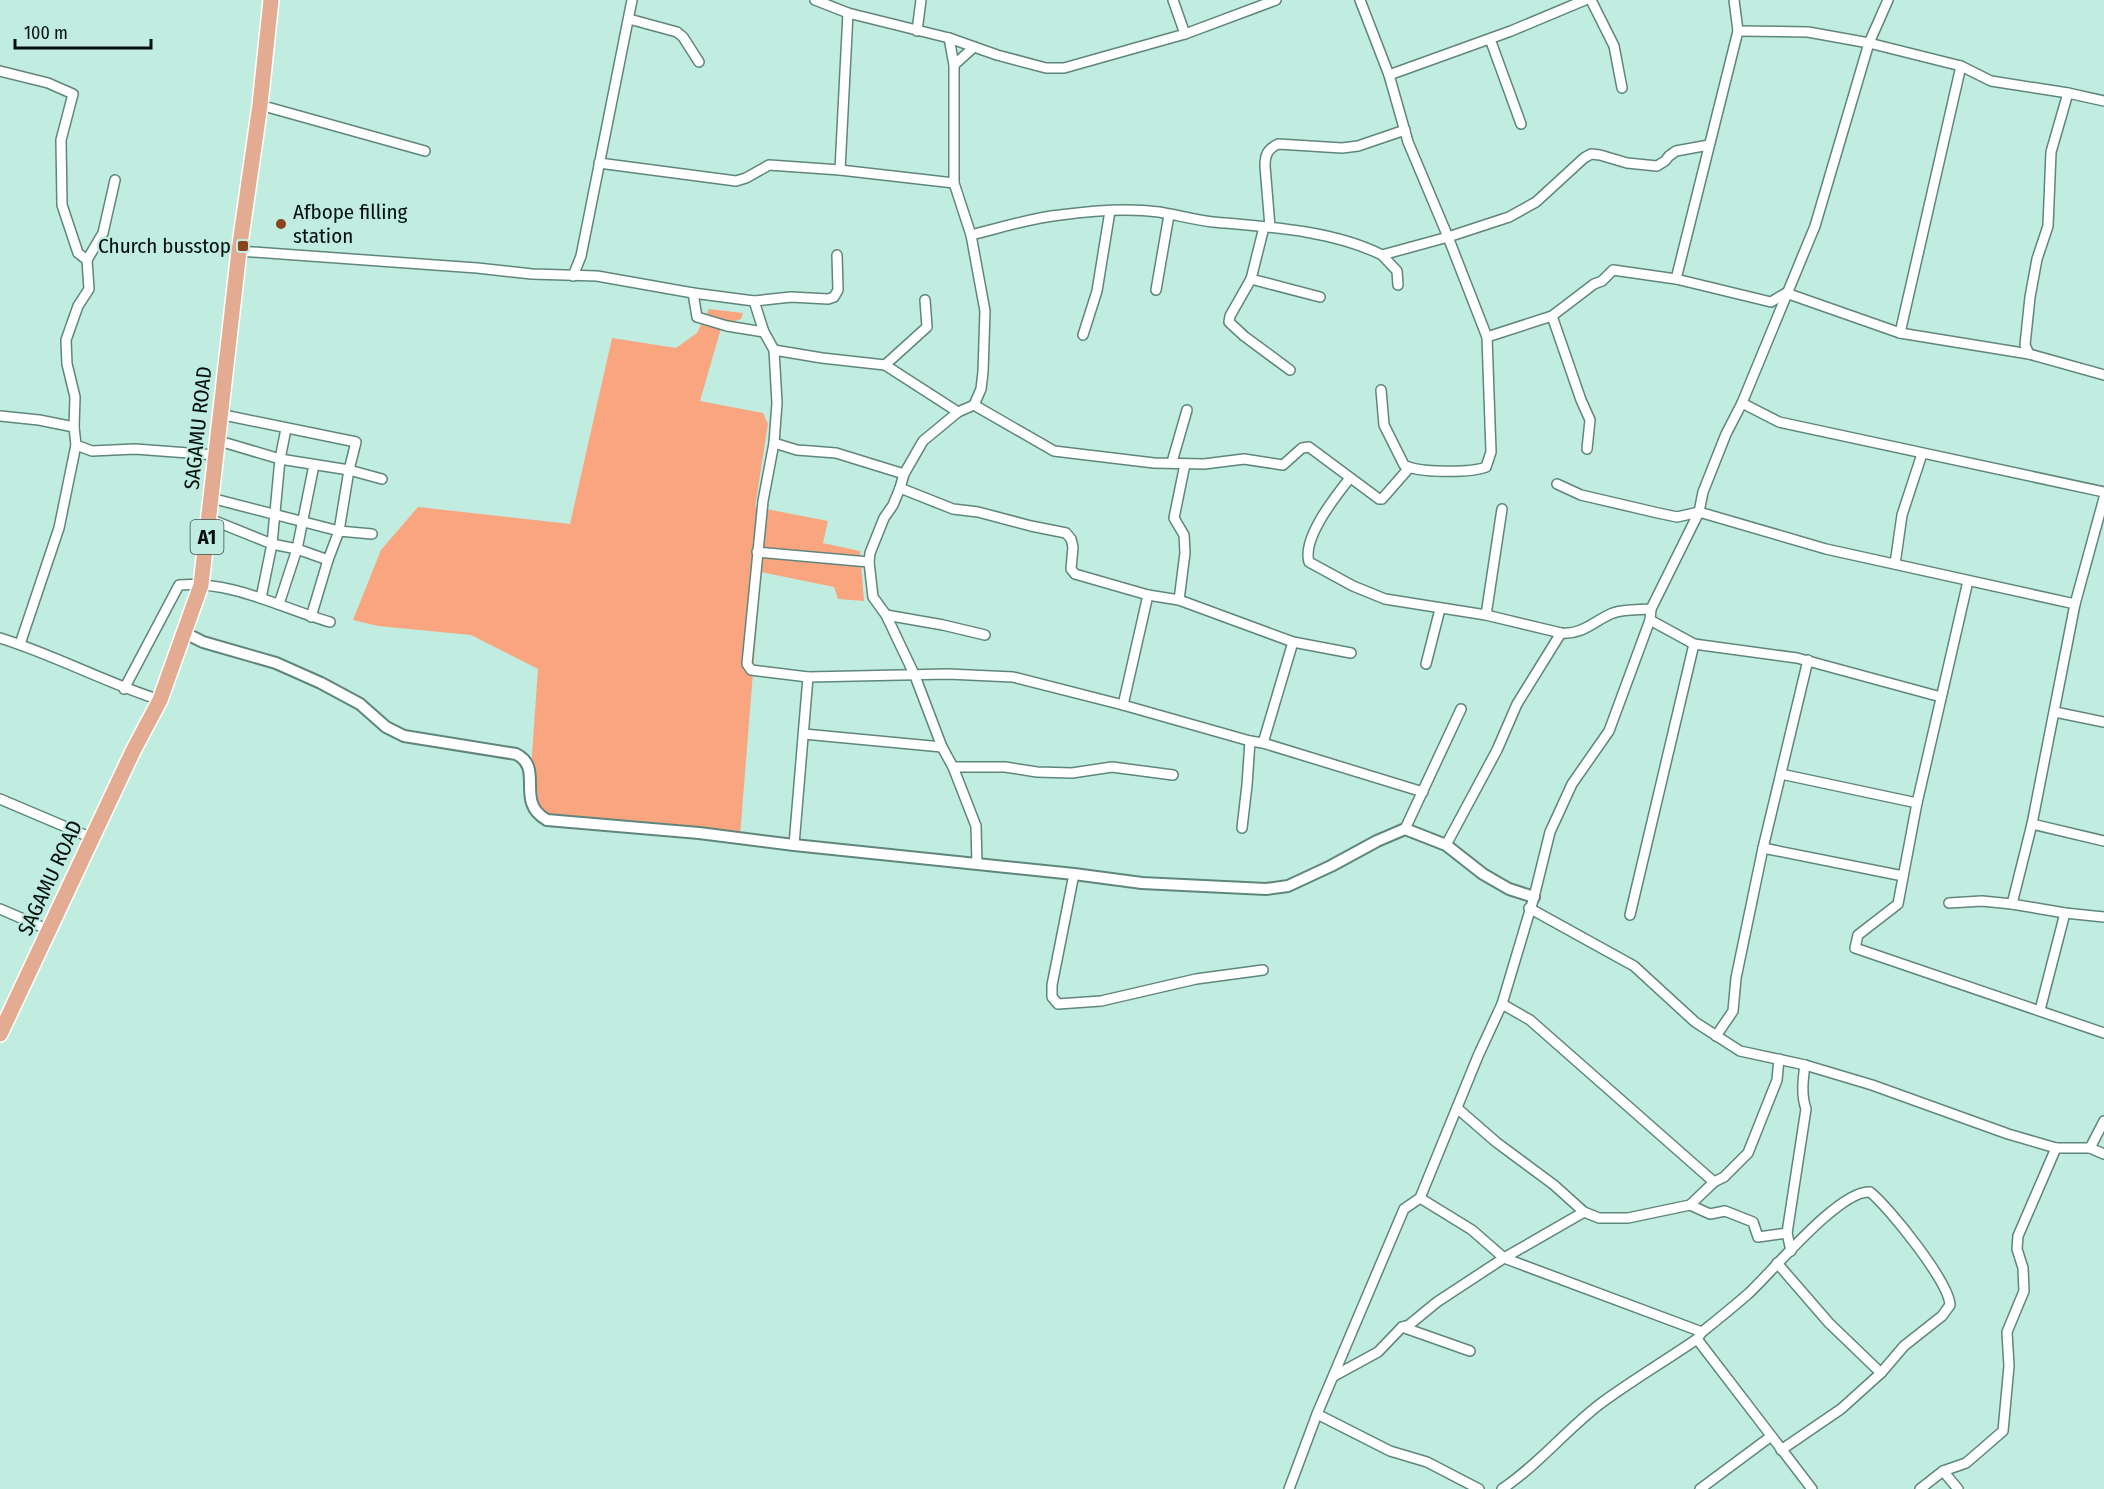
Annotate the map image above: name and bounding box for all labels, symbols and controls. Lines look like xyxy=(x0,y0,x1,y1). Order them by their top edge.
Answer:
scale bar xyxy=(15,12,152,50)
text: 100 m xyxy=(24,22,68,44)
place label: Afbope filling station xyxy=(293,199,408,249)
marker: Afbope filling station xyxy=(274,217,288,231)
place label: Church busstop xyxy=(98,233,231,259)
marker: Church busstop xyxy=(236,239,250,253)
street label: SAGAMU ROAD xyxy=(179,365,217,491)
road number: A1 xyxy=(190,520,224,554)
street label: SAGAMU ROAD xyxy=(12,816,88,940)

